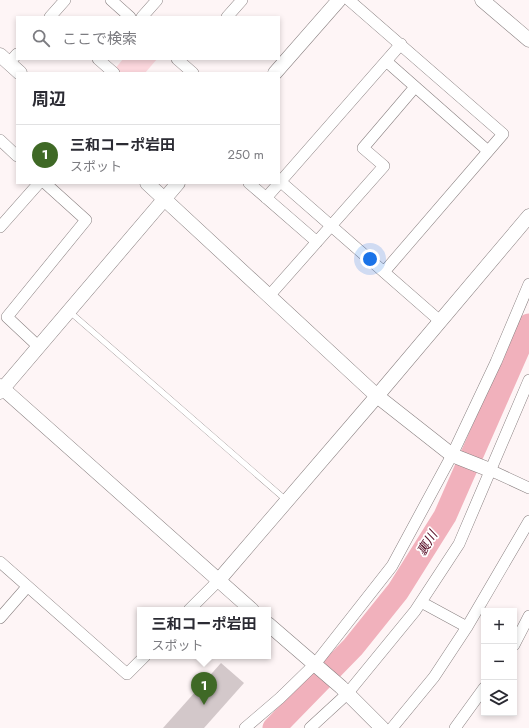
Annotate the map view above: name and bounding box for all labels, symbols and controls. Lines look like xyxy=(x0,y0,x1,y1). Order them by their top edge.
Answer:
search box xyxy=(16,16,280,60)
icon: search xyxy=(30,27,52,49)
text: ここで検索 xyxy=(62,28,137,50)
text: 周辺 xyxy=(32,87,66,111)
text: 三和コーポ岩田 xyxy=(70,134,175,156)
text: 1 xyxy=(42,145,48,164)
text: 250 m xyxy=(227,145,264,164)
text: スポット xyxy=(70,157,122,176)
your location xyxy=(360,249,380,269)
water label: 裏川 xyxy=(412,525,443,559)
popup xyxy=(137,607,271,659)
map controls xyxy=(481,608,517,716)
button: + xyxy=(481,608,517,644)
text: 三和コーポ岩田 xyxy=(151,613,257,635)
text: スポット xyxy=(151,636,204,655)
button: − xyxy=(481,644,517,680)
pin: 1 xyxy=(191,672,217,705)
button: layers xyxy=(481,680,517,716)

